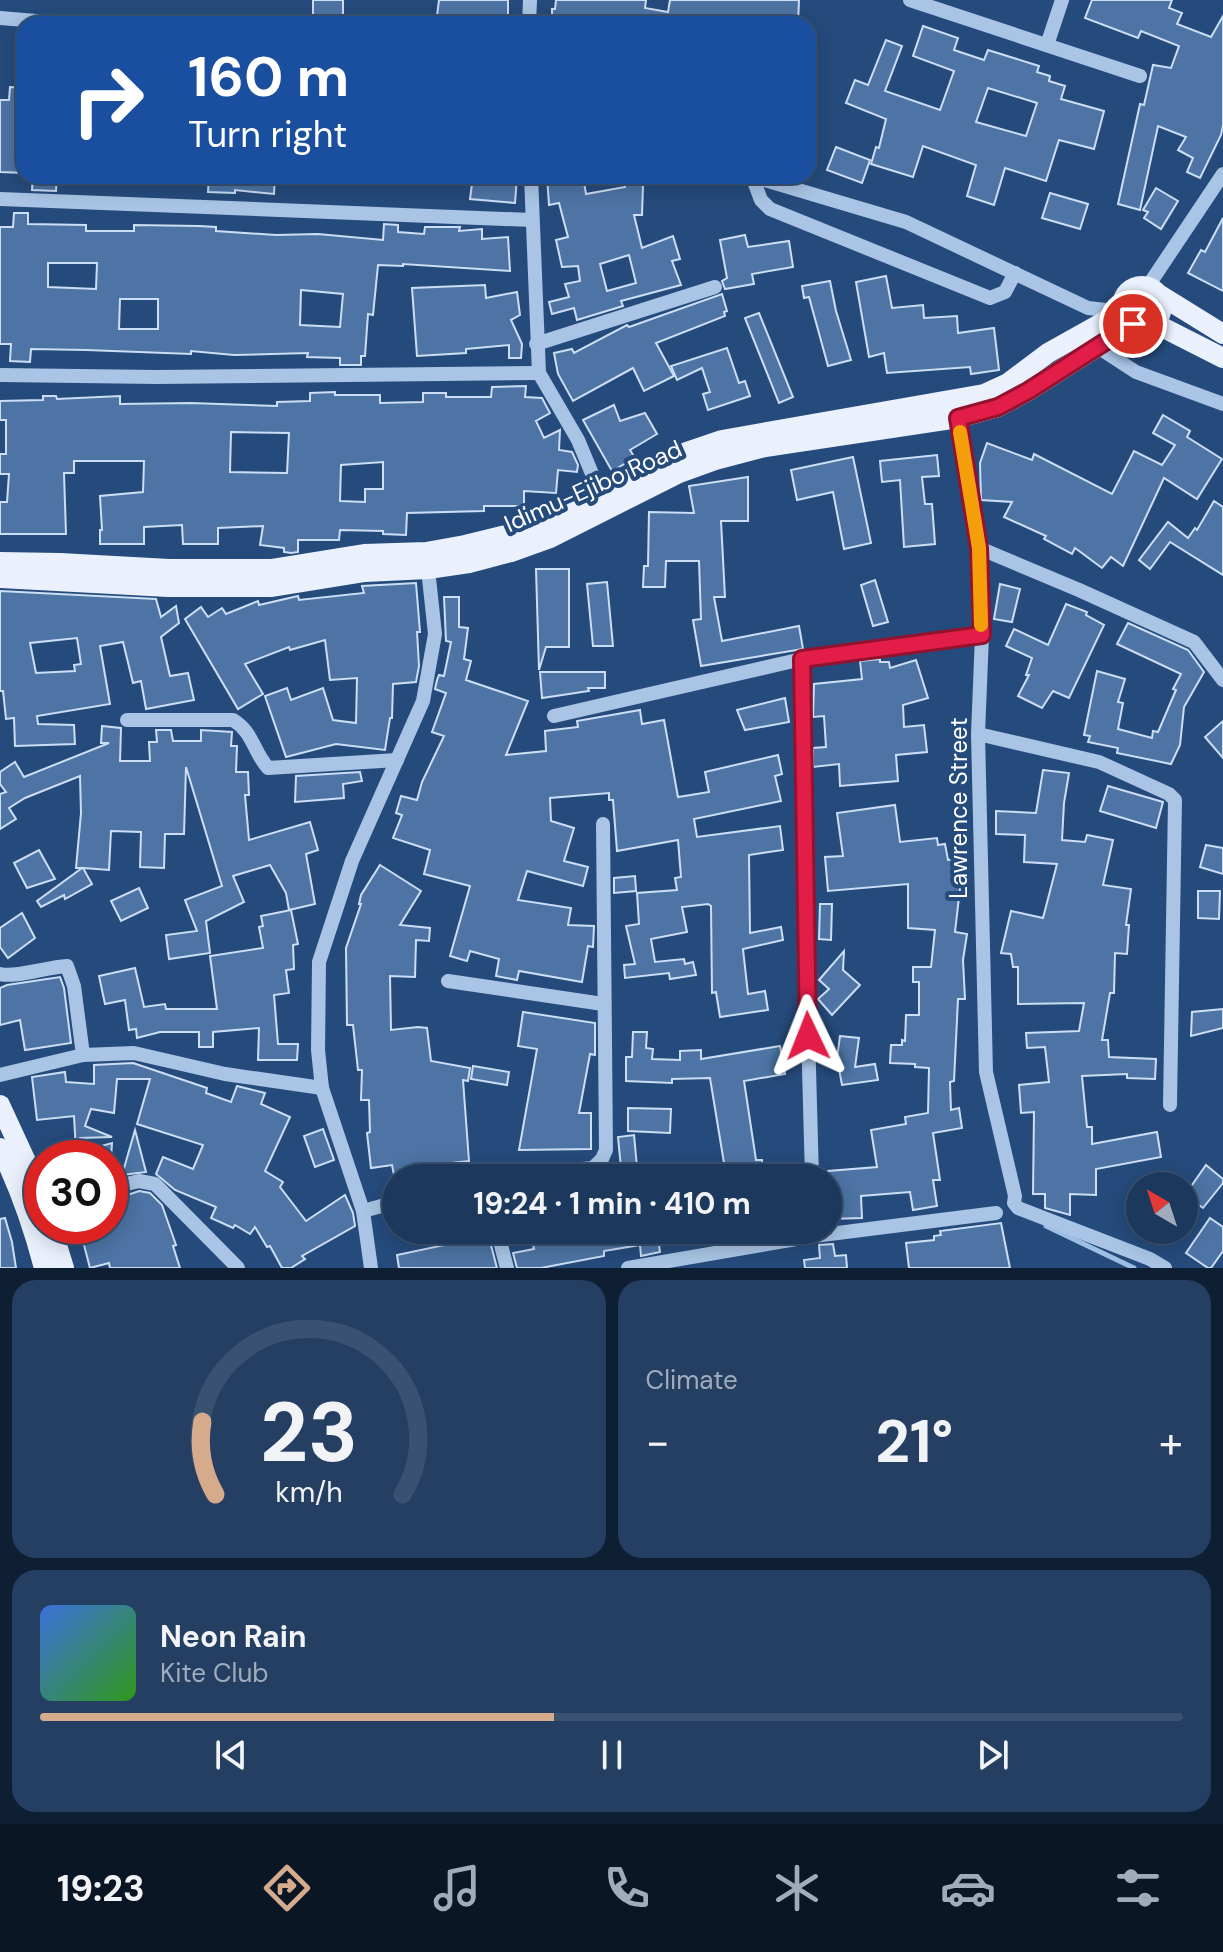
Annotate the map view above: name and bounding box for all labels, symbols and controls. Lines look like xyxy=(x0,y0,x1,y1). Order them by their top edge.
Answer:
text: 160 m xyxy=(188,40,349,113)
icon: right xyxy=(56,48,160,152)
text: Turn right xyxy=(188,111,347,158)
pin xyxy=(1099,290,1167,358)
icon: arrive xyxy=(1111,302,1155,346)
street label: Idimu-Ejibo Road xyxy=(499,433,687,539)
street label: Lawrence Street xyxy=(943,717,974,899)
position arrow xyxy=(766,994,850,1078)
speed limit sign: 30 xyxy=(24,1140,128,1244)
north arrow xyxy=(1126,1172,1198,1244)
map controls xyxy=(1126,1172,1198,1244)
text: 19:24 · 1 min · 410 m xyxy=(473,1184,751,1223)
text: Climate xyxy=(646,1363,738,1397)
text: 23 xyxy=(260,1378,358,1487)
text: 21° xyxy=(875,1402,953,1481)
text: − xyxy=(646,1413,670,1471)
text: + xyxy=(1159,1413,1183,1471)
text: km/h xyxy=(275,1474,343,1511)
text: Neon Rain xyxy=(160,1617,306,1656)
text: Kite Club xyxy=(160,1656,269,1690)
icon: previous xyxy=(209,1733,253,1777)
icon: pause xyxy=(590,1733,634,1777)
icon: next xyxy=(971,1733,1015,1777)
icon: directions xyxy=(259,1860,315,1916)
icon: music xyxy=(429,1860,485,1916)
icon: phone xyxy=(599,1860,655,1916)
icon: climate xyxy=(769,1860,825,1916)
icon: car xyxy=(940,1860,996,1916)
icon: filters xyxy=(1110,1860,1166,1916)
text: 19:23 xyxy=(57,1865,145,1912)

